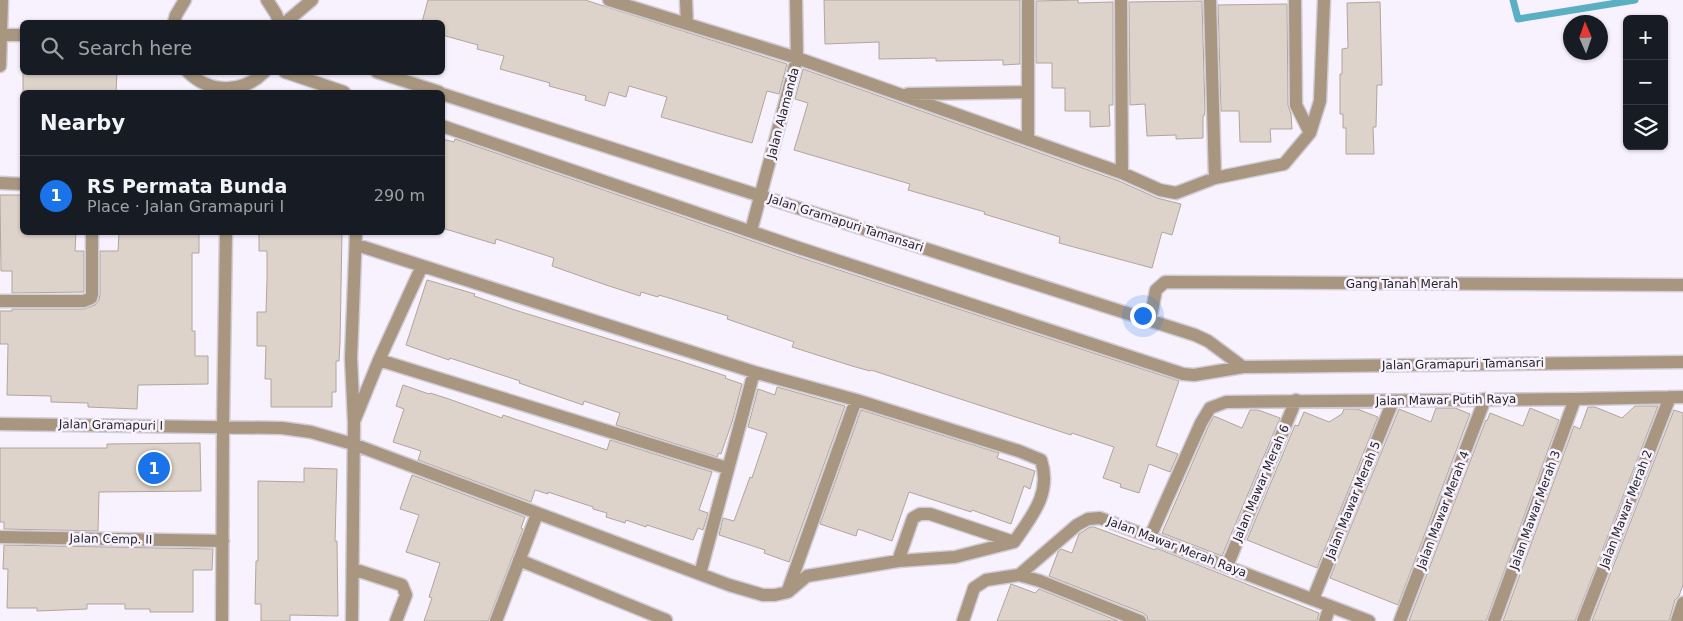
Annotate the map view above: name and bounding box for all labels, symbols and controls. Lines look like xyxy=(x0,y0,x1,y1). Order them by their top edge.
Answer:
north arrow xyxy=(1563,15,1608,60)
map controls xyxy=(1623,15,1668,150)
button: + xyxy=(1623,15,1668,60)
search box xyxy=(20,20,445,75)
icon: search xyxy=(38,34,66,62)
text: Search here xyxy=(78,37,192,59)
button: − xyxy=(1623,60,1668,105)
street label: Jalan Alamanda xyxy=(764,66,802,161)
button: layers xyxy=(1623,105,1668,150)
text: Nearby xyxy=(40,111,125,135)
text: RS Permata Bunda xyxy=(87,175,287,197)
text: 1 xyxy=(50,186,62,205)
text: 290 m xyxy=(374,186,425,205)
street label: Jalan Gramapuri Tamansari xyxy=(766,191,925,255)
text: Place · Jalan Gramapuri I xyxy=(87,197,284,216)
street label: Gang Tanah Merah xyxy=(1346,277,1458,291)
your location xyxy=(1130,303,1156,329)
street label: Jalan Gramapuri Tamansari xyxy=(1381,356,1544,372)
street label: Jalan Mawar Putih Raya xyxy=(1375,392,1516,408)
street label: Jalan Gramapuri I xyxy=(58,417,163,433)
street label: Jalan Mawar Merah 6 xyxy=(1230,422,1292,545)
street label: Jalan Mawar Merah 5 xyxy=(1323,439,1383,562)
street label: Jalan Mawar Merah 2 xyxy=(1597,448,1655,571)
pin: 1 xyxy=(138,449,170,487)
street label: Jalan Mawar Merah 4 xyxy=(1414,449,1472,572)
street label: Jalan Mawar Merah 3 xyxy=(1507,449,1563,572)
street label: Jalan Mawar Merah Raya xyxy=(1104,514,1249,580)
street label: Jalan Cemp. II xyxy=(68,531,153,547)

